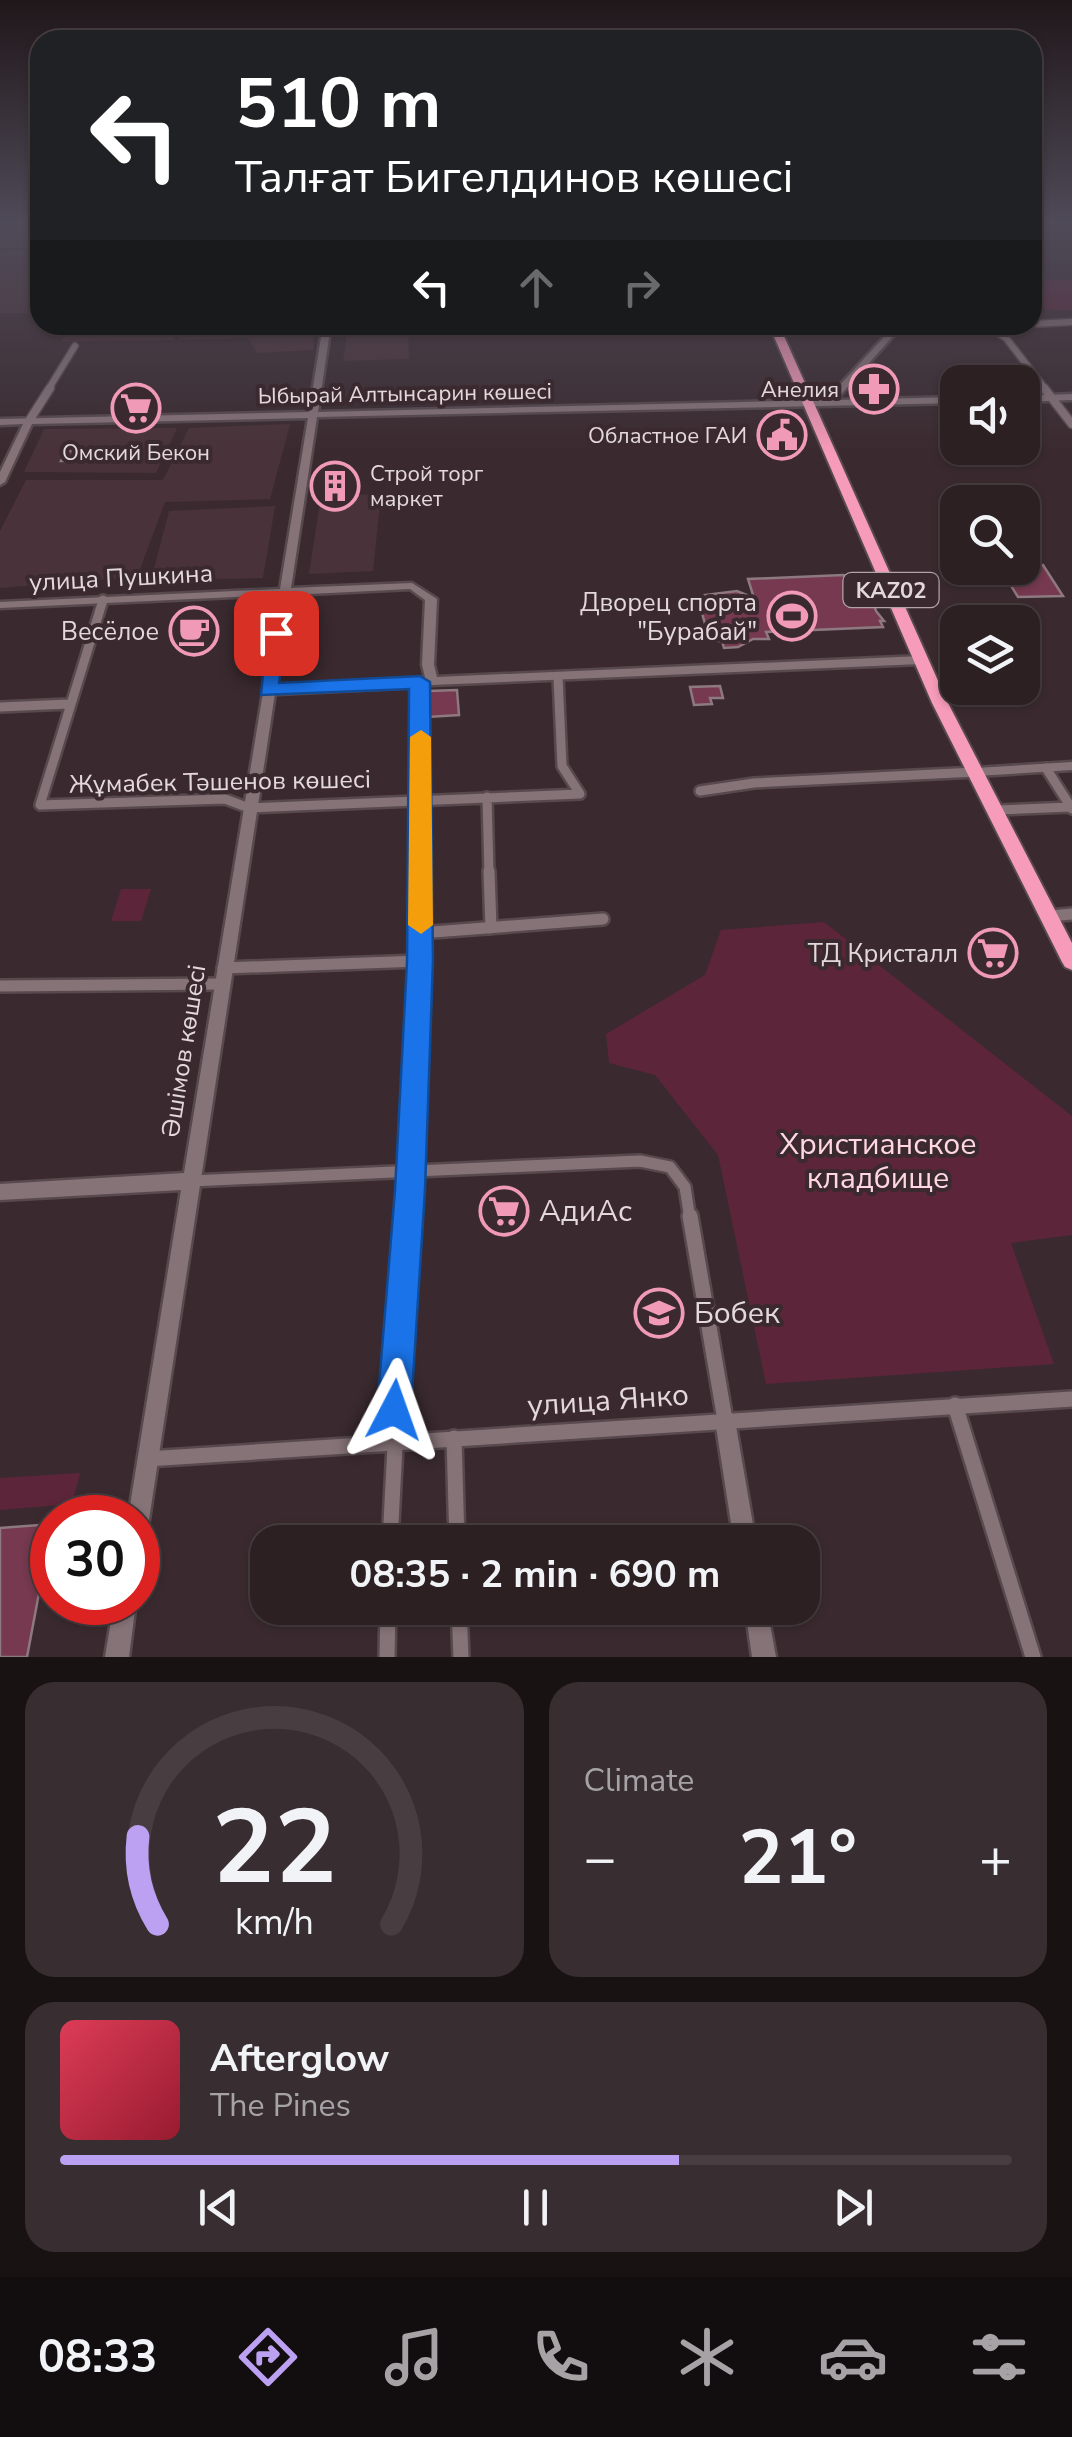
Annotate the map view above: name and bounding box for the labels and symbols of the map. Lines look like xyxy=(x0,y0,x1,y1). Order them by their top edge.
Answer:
pharmacy icon: Анелия xyxy=(848,363,900,415)
place label: Анелия xyxy=(761,375,839,405)
street label: Ыбырай Алтынсарин көшесі xyxy=(258,376,552,412)
supermarket icon: Омский Бекон xyxy=(110,382,162,434)
public building icon: Областное ГАИ xyxy=(756,409,808,461)
place label: Областное ГАИ xyxy=(588,421,747,451)
place label: Омский Бекон xyxy=(62,438,210,468)
place label: Строй торг маркет xyxy=(370,459,484,514)
building icon: Строй торг маркет xyxy=(309,460,361,512)
street label: улица Пушкина xyxy=(28,556,214,600)
road number: KАZ02 xyxy=(844,573,938,607)
place label: Дворец спорта "Бурабай" xyxy=(580,586,757,649)
sports icon: Дворец спорта "Бурабай" xyxy=(766,590,818,642)
pin xyxy=(234,591,319,676)
cafe icon: Весёлое xyxy=(168,605,220,657)
place label: Весёлое xyxy=(61,615,159,649)
street label: Жұмабек Тәшенов көшесі xyxy=(69,762,371,802)
supermarket icon: ТД Кристалл xyxy=(967,927,1019,979)
place label: ТД Кристалл xyxy=(808,937,958,971)
street label: Әшімов көшесі xyxy=(154,962,214,1140)
park label: Христианское кладбище xyxy=(780,1124,976,1199)
supermarket icon: АдиАс xyxy=(478,1185,530,1237)
place label: АдиАс xyxy=(539,1191,632,1232)
school or university icon: Бобек xyxy=(633,1287,685,1339)
place label: Бобек xyxy=(694,1293,780,1334)
position arrow xyxy=(342,1358,446,1462)
street label: улица Янко xyxy=(526,1374,690,1427)
speed limit sign: 30 xyxy=(30,1495,160,1625)

